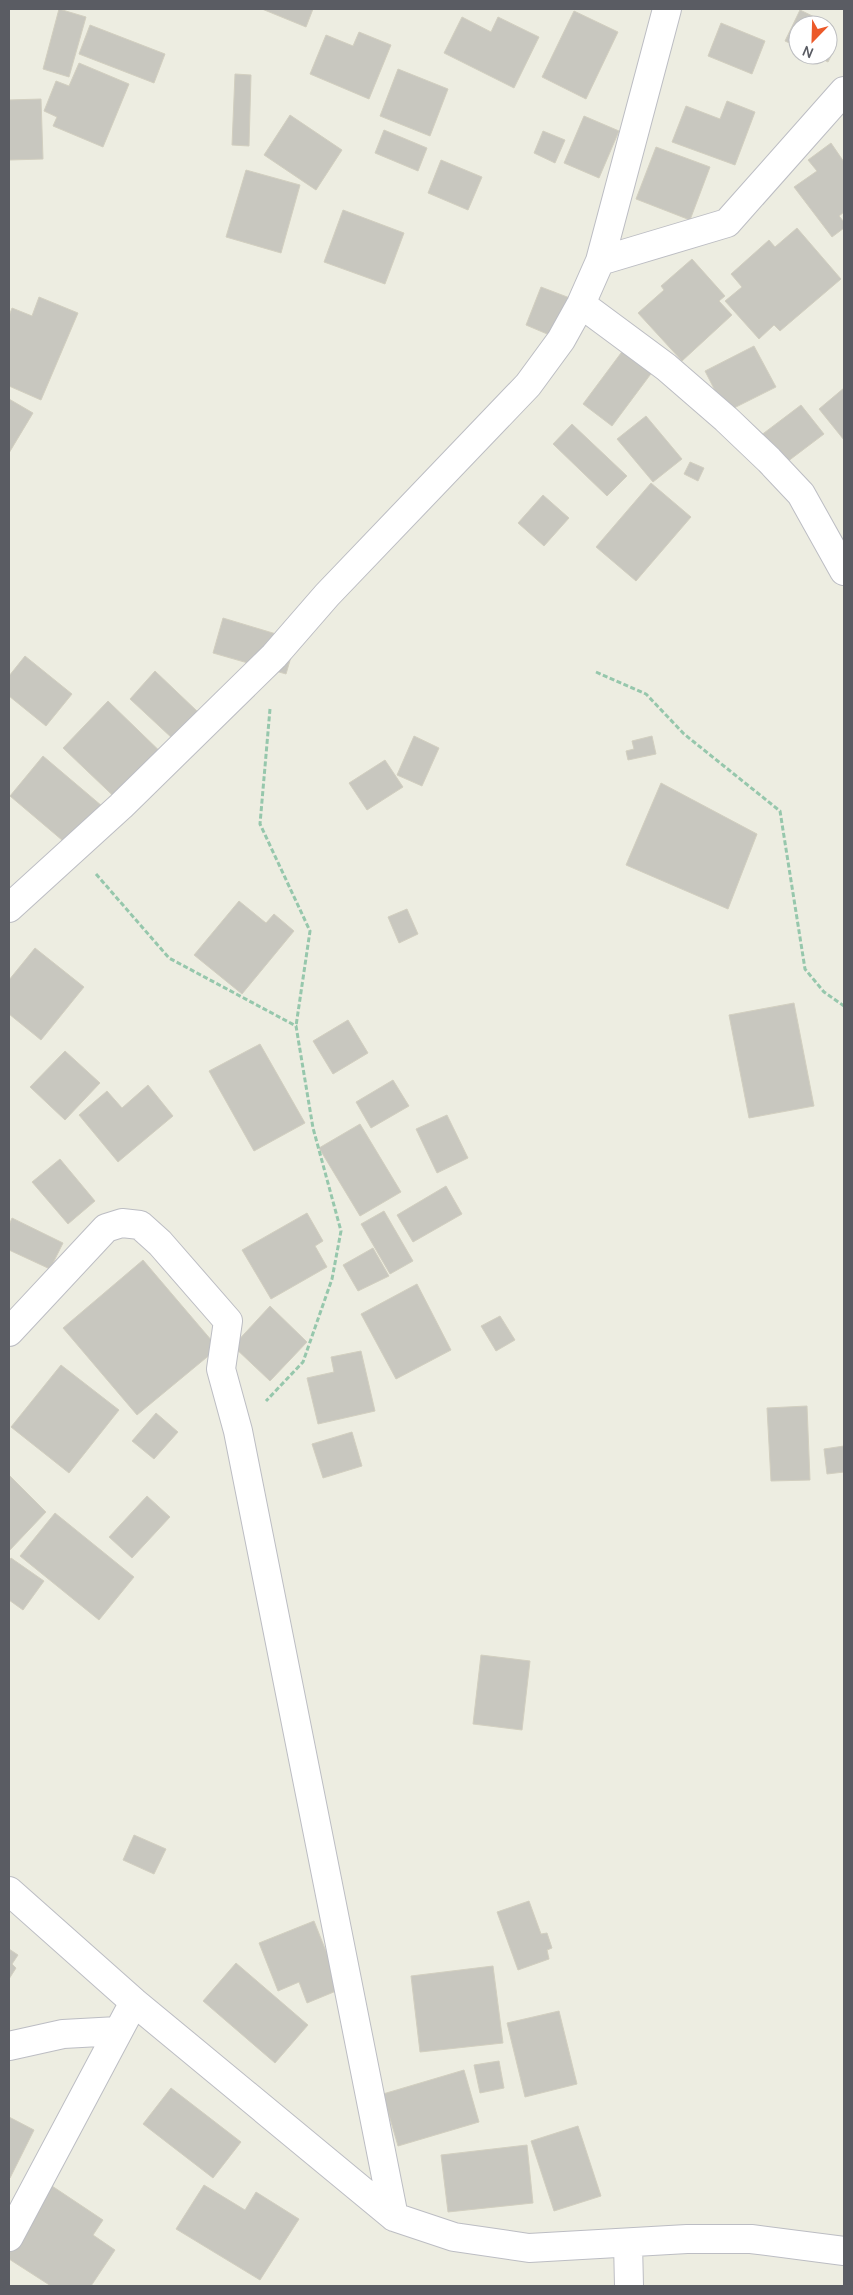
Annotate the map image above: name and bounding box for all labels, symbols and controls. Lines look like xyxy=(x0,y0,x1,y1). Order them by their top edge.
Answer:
north arrow xyxy=(788,15,838,65)
text: N xyxy=(799,42,816,63)

